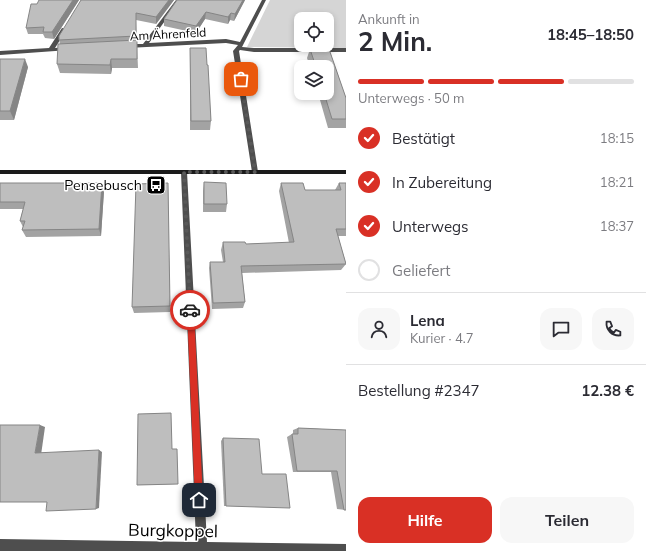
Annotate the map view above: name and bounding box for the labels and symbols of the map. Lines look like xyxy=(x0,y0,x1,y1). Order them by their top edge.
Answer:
street label: Am Ährenfeld xyxy=(129,25,207,43)
pin xyxy=(224,62,258,96)
bus stop icon: Pensebusch xyxy=(145,174,167,196)
place label: Pensebusch xyxy=(64,176,142,194)
courier xyxy=(170,290,210,330)
pin xyxy=(182,483,216,517)
street label: Burgkoppel xyxy=(128,519,218,541)

